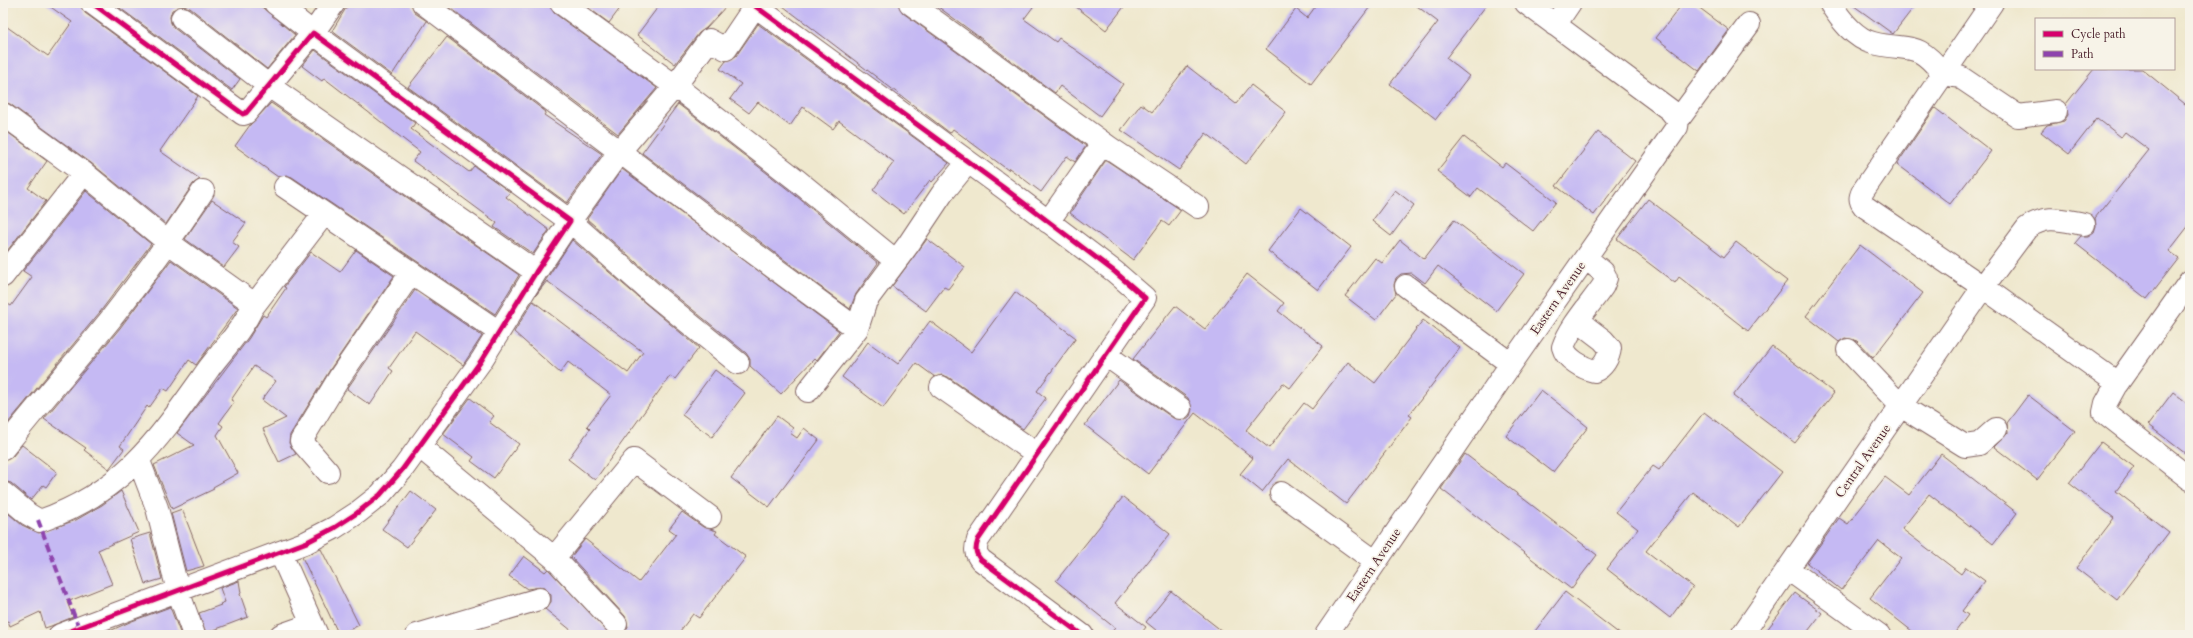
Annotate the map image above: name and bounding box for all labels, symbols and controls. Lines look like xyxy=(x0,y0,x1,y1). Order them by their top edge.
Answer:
legend xyxy=(2035,18,2175,70)
text: Cycle path xyxy=(2071,26,2126,42)
text: Path xyxy=(2071,46,2094,62)
street label: Eastern Avenue xyxy=(1526,258,1590,338)
street label: Central Avenue xyxy=(1831,420,1895,502)
street label: Eastern Avenue xyxy=(1343,524,1405,606)

